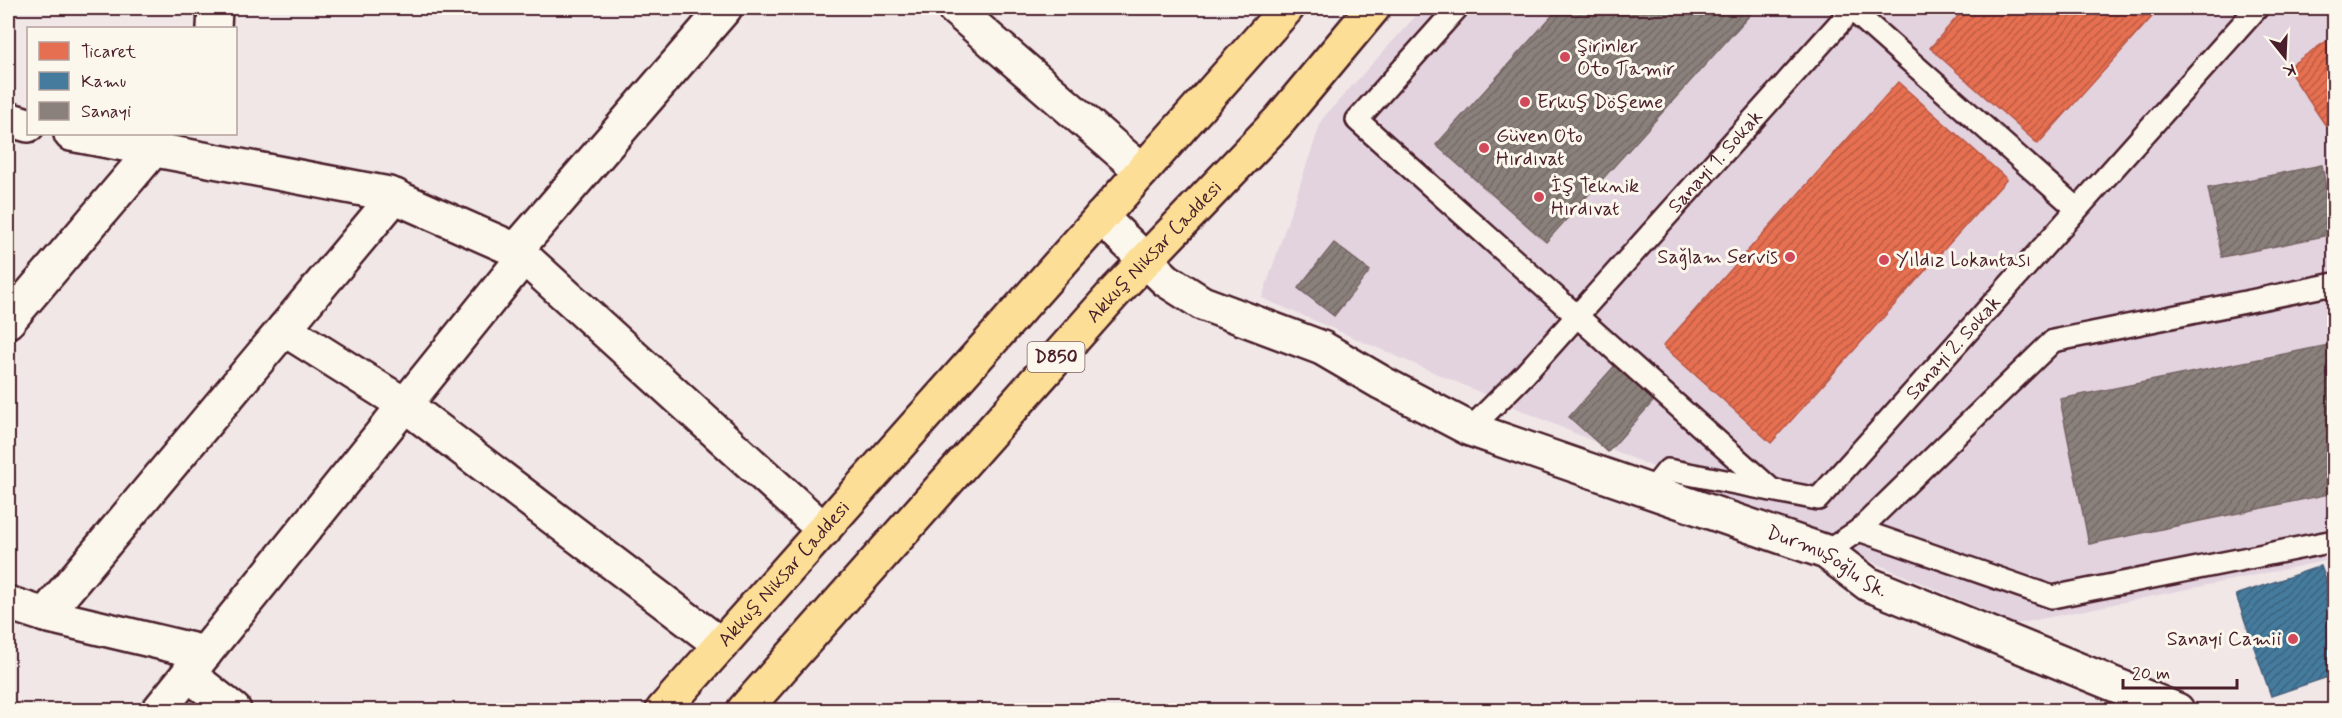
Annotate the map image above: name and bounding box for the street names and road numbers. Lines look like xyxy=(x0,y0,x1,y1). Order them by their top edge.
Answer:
street label: Sanayi 1. Sokak xyxy=(1662,104,1769,219)
street label: Akkuş Niksar Caddesi xyxy=(1080,175,1228,329)
street label: Sanayi 2. Sokak xyxy=(1899,290,2007,406)
road number: D850 xyxy=(1028,342,1084,372)
street label: Akkuş Niksar Caddesi xyxy=(712,495,856,653)
street label: Durmuşoğlu Sk. xyxy=(1763,519,1891,604)

